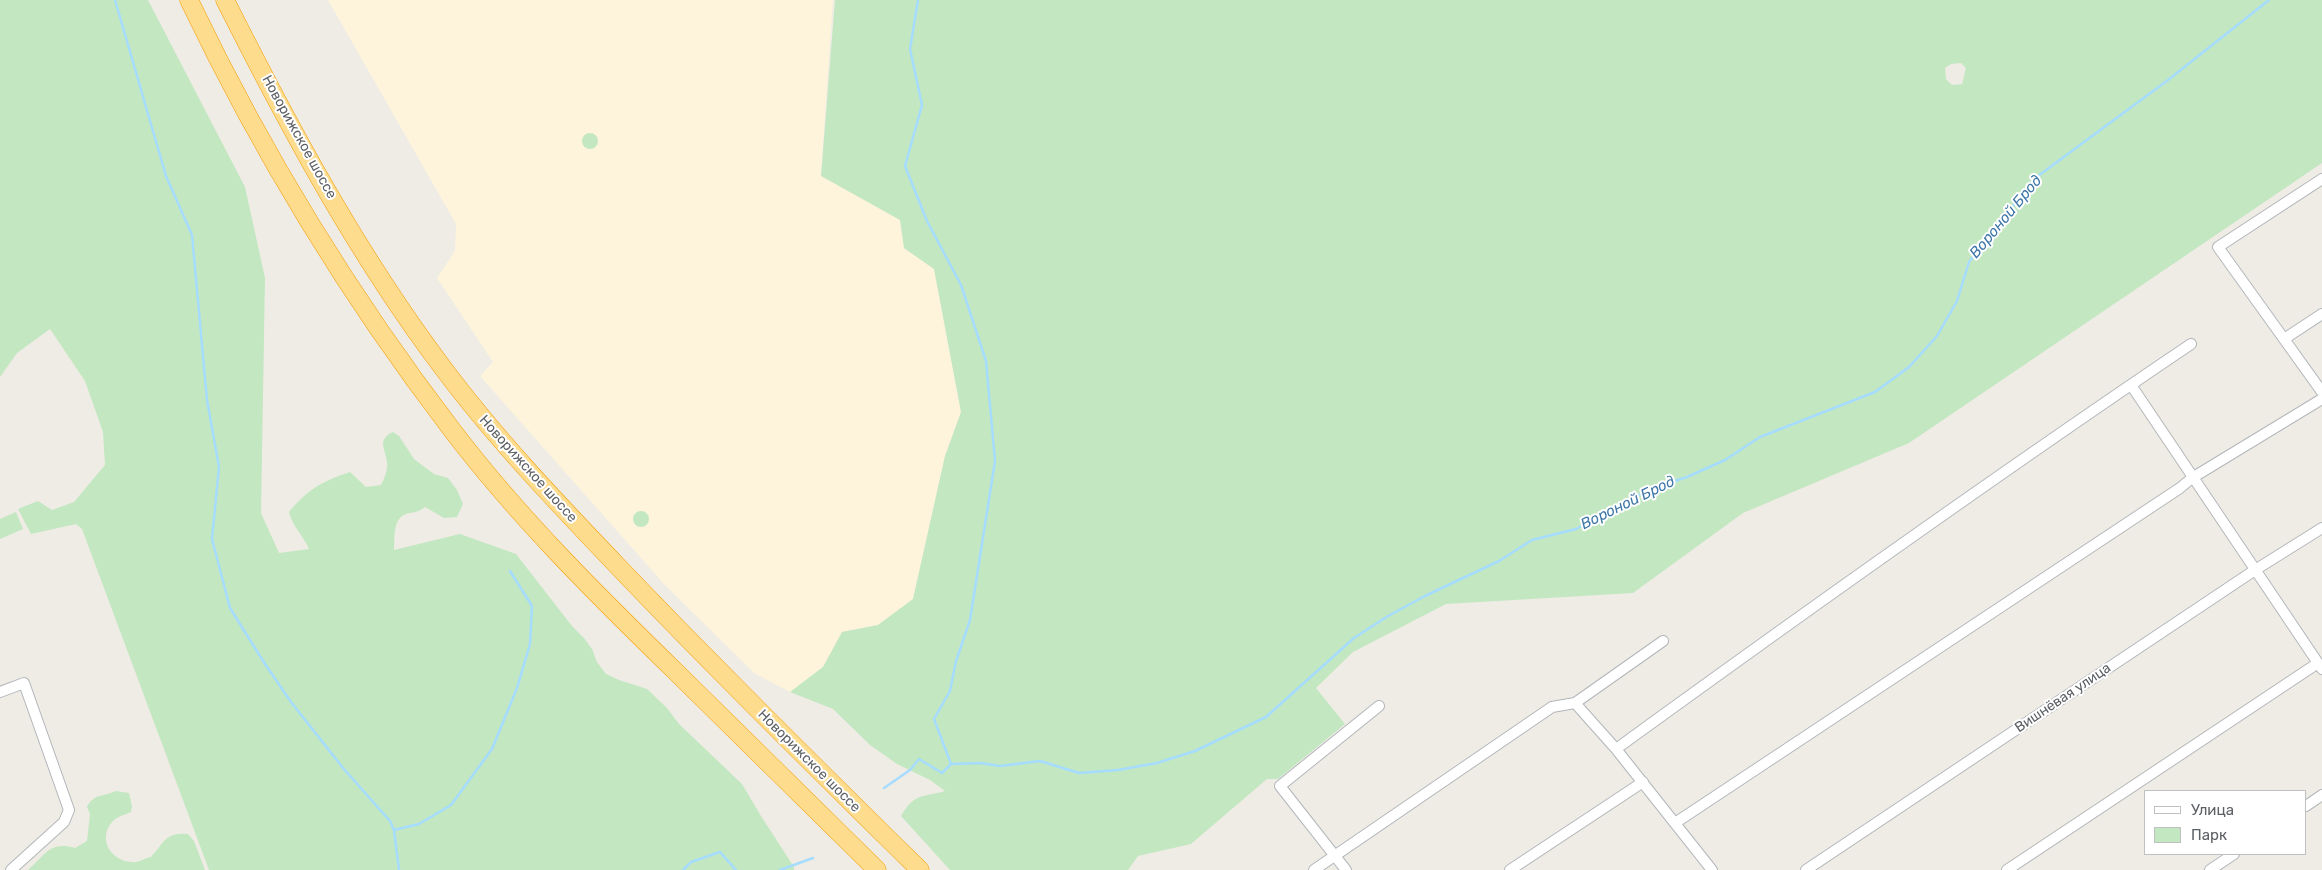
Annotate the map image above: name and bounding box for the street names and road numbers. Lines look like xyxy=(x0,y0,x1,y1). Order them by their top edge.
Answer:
street label: Новорижское шоссе xyxy=(258,72,340,202)
street label: Новорижское шоссе xyxy=(475,412,581,526)
street label: Вишнёвая улица xyxy=(2012,660,2114,736)
street label: Новорижское шоссе xyxy=(754,706,864,816)

